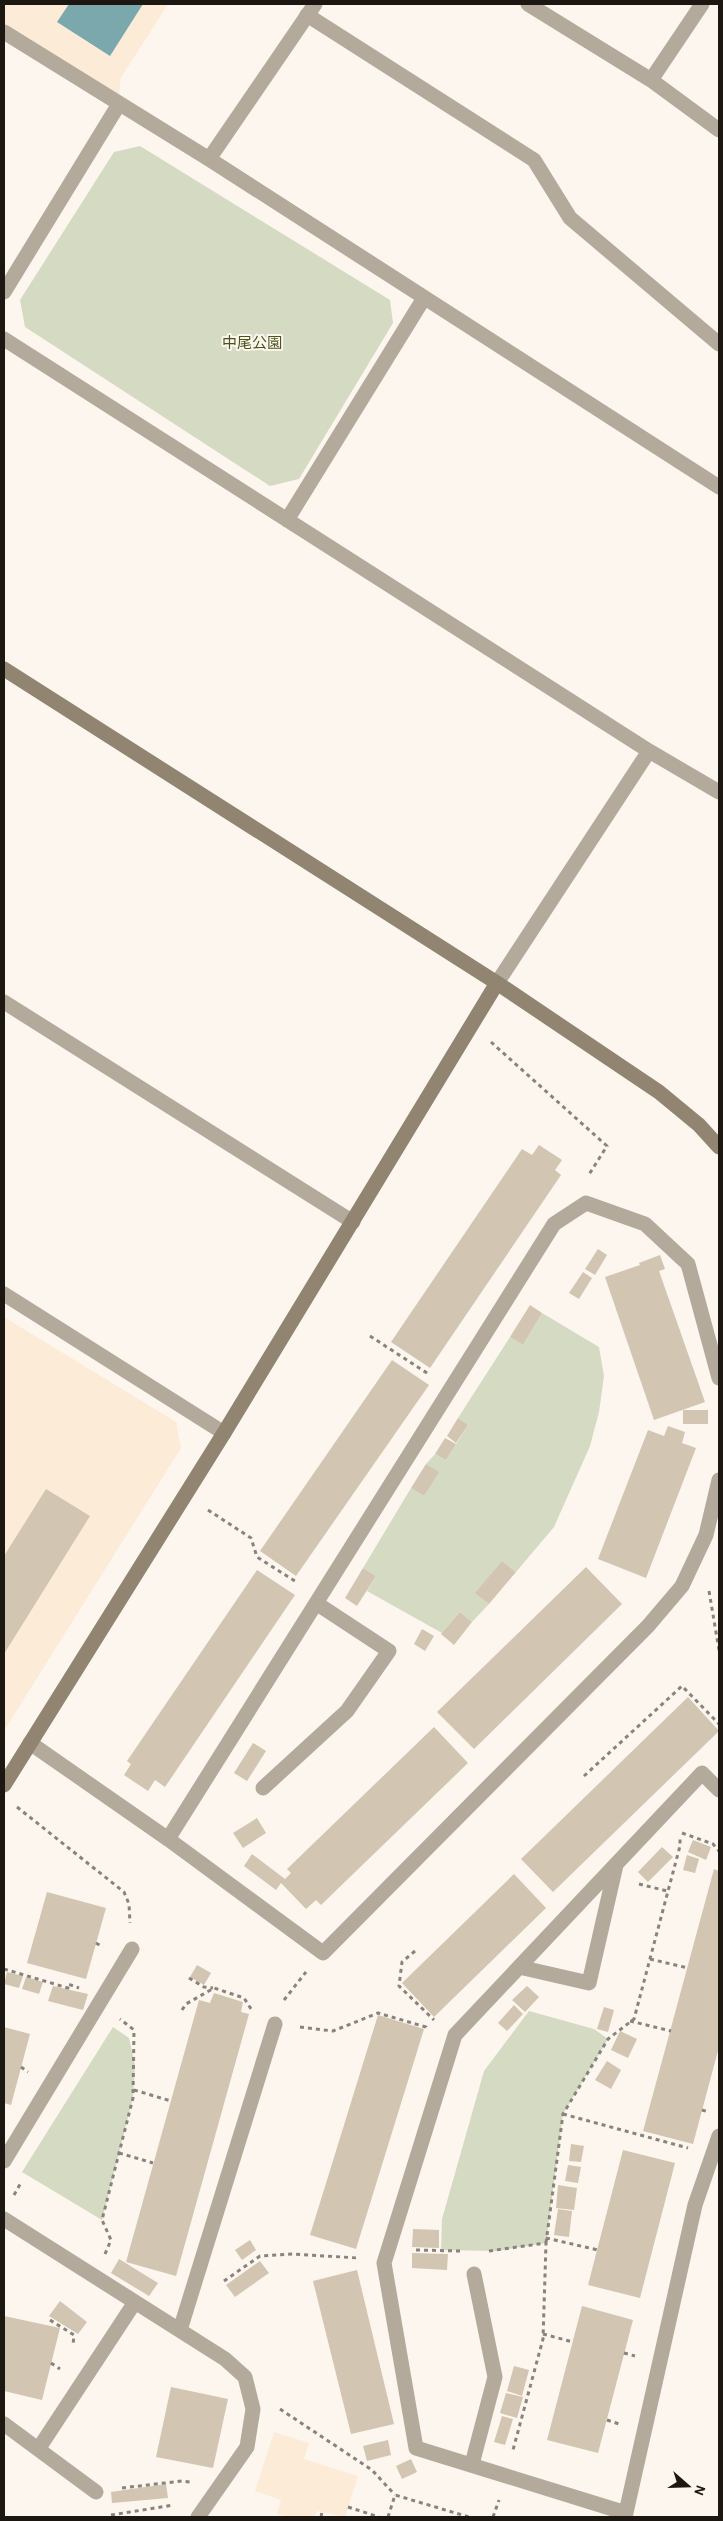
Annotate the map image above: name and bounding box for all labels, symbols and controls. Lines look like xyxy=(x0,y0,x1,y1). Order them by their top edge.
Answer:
park label: 中尾公園 xyxy=(222,335,282,351)
north arrow xyxy=(663,2461,713,2511)
text: N xyxy=(691,2483,708,2497)

